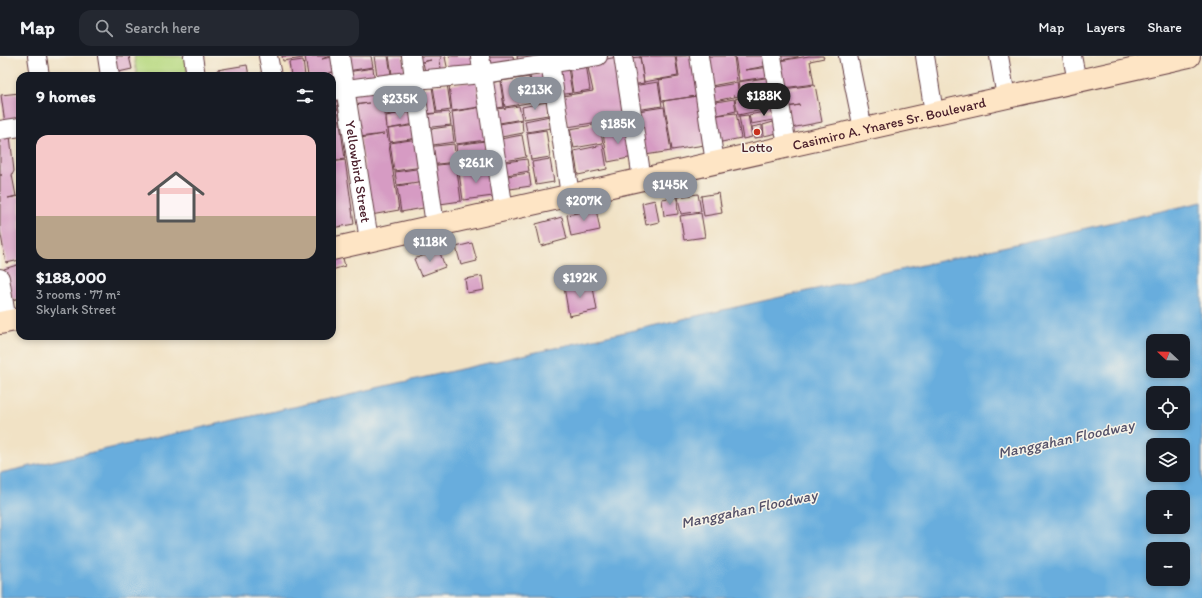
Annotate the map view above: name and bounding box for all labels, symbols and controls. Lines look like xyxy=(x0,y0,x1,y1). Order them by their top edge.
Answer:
search box xyxy=(79,10,359,46)
text: Map xyxy=(20,16,55,39)
icon: search xyxy=(93,17,115,39)
text: Search here xyxy=(125,19,200,37)
text: Map xyxy=(1039,19,1064,36)
text: Layers xyxy=(1086,19,1125,36)
text: Share xyxy=(1147,19,1182,36)
pin: $213K xyxy=(507,77,563,111)
text: $213K xyxy=(518,82,552,97)
pin: $188K xyxy=(736,83,792,117)
icon: filters xyxy=(294,85,316,107)
text: 9 homes xyxy=(36,86,96,106)
pin: $235K xyxy=(372,86,428,120)
text: $188K xyxy=(746,88,782,103)
text: $235K xyxy=(382,91,418,106)
street label: Casimiro A. Ynares Sr. Boulevard xyxy=(791,94,988,154)
pin: $185K xyxy=(590,111,646,145)
text: $185K xyxy=(601,116,635,131)
street label: Yellowbird Street xyxy=(341,119,374,224)
marker: Lotto xyxy=(752,127,762,137)
place label: Lotto xyxy=(741,139,773,156)
pin: $261K xyxy=(448,150,504,184)
text: $261K xyxy=(459,155,493,170)
icon: home xyxy=(140,161,212,233)
pin: $145K xyxy=(642,172,698,206)
text: $145K xyxy=(652,177,688,192)
pin: $207K xyxy=(556,188,612,222)
text: $207K xyxy=(566,193,602,208)
pin: $118K xyxy=(402,229,458,263)
text: $118K xyxy=(413,234,447,249)
pin: $192K xyxy=(552,265,608,299)
text: $188,000 xyxy=(36,267,107,287)
text: $192K xyxy=(563,270,597,285)
text: 3 rooms · 77 m² xyxy=(36,287,121,302)
text: Skylark Street xyxy=(36,302,116,317)
north arrow xyxy=(1146,334,1190,378)
map controls xyxy=(1146,334,1190,586)
button: locate xyxy=(1146,386,1190,430)
water label: Manggahan Floodway xyxy=(996,415,1138,462)
button: layers xyxy=(1146,438,1190,482)
water label: Manggahan Floodway xyxy=(679,485,821,532)
button: + xyxy=(1146,490,1190,534)
button: − xyxy=(1146,542,1190,586)

